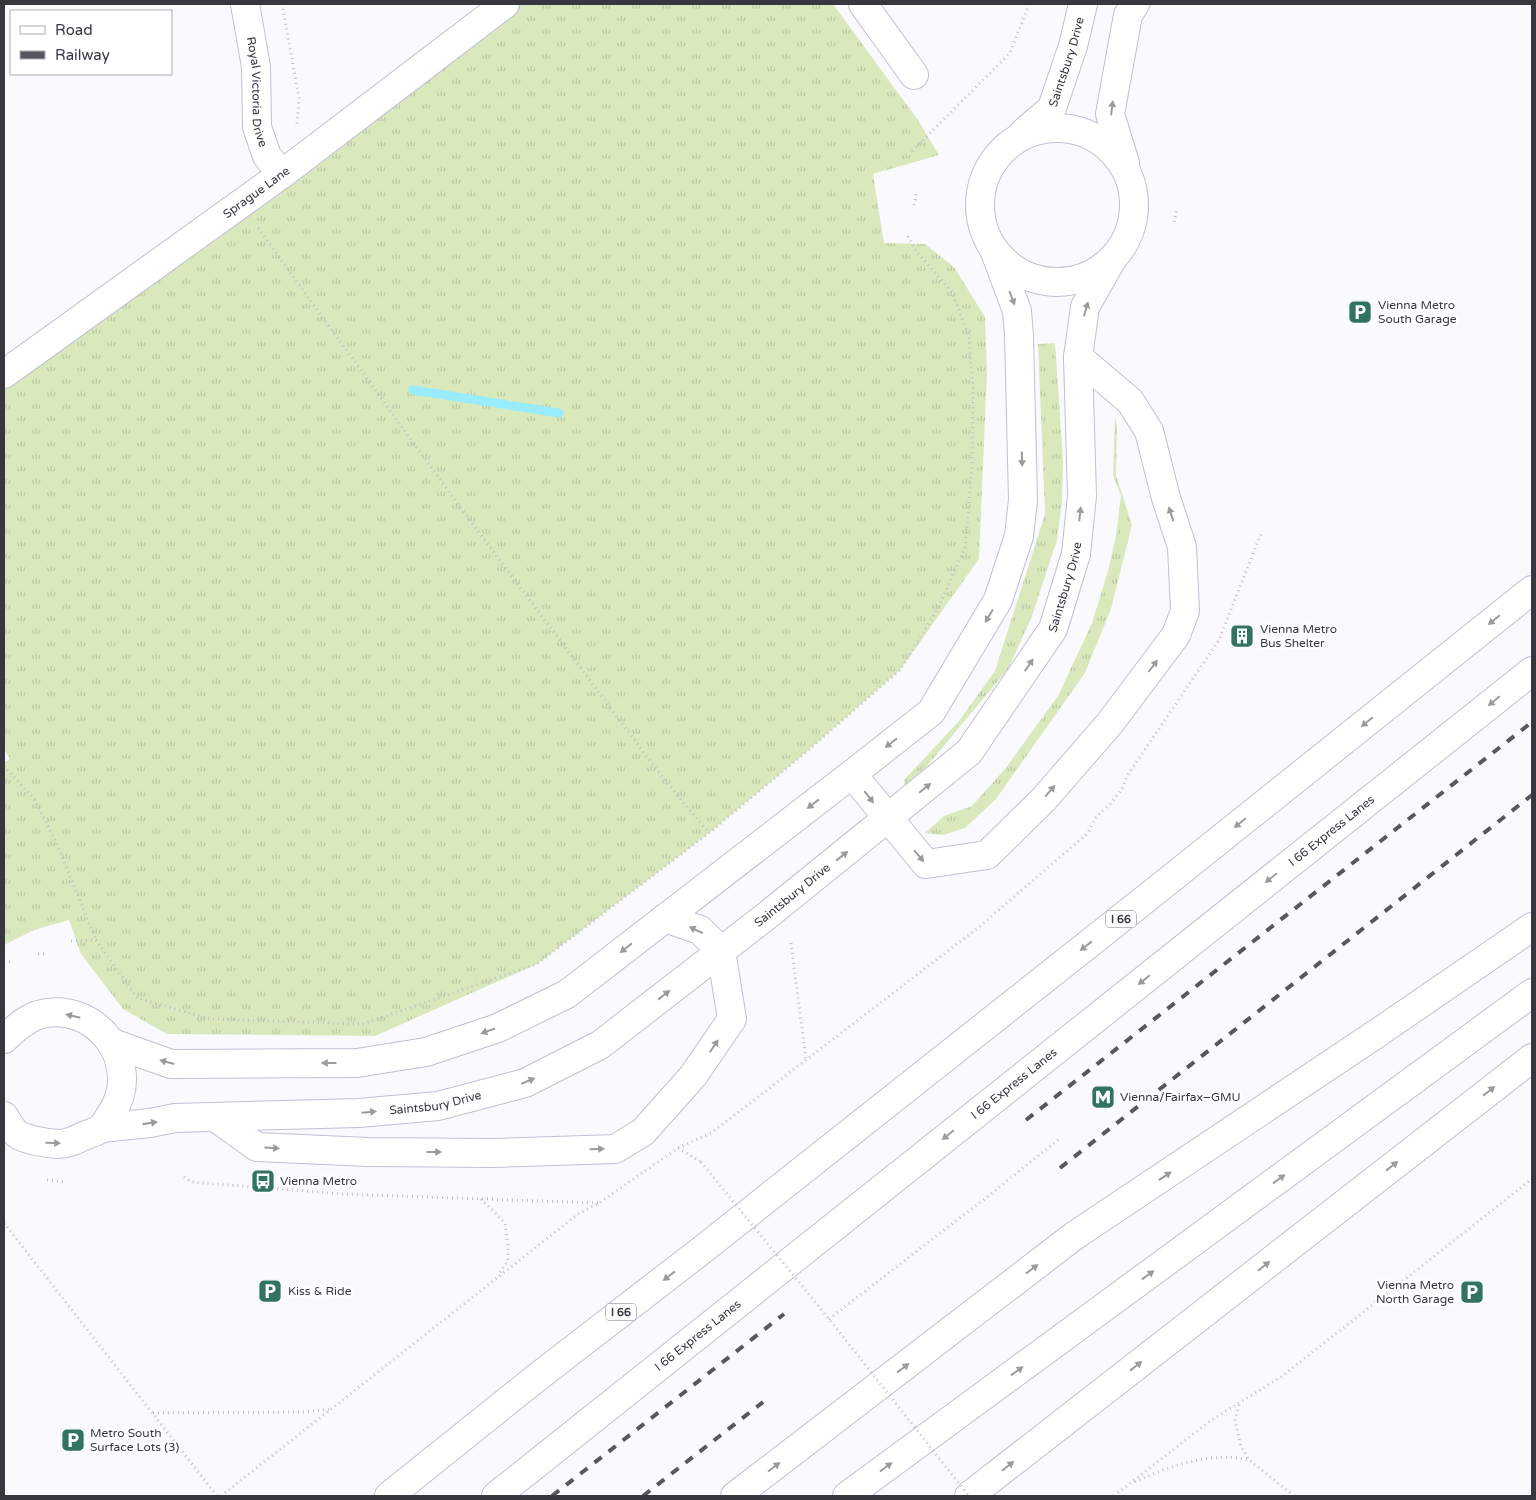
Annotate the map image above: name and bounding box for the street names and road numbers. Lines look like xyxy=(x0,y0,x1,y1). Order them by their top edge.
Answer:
street label: Saintsbury Drive xyxy=(1046,15,1087,109)
street label: Royal Victoria Drive xyxy=(244,36,270,149)
street label: Sprague Lane xyxy=(220,163,293,221)
street label: Saintsbury Drive xyxy=(1045,541,1084,634)
street label: I 66 Express Lanes xyxy=(1286,792,1377,869)
street label: Saintsbury Drive xyxy=(752,860,833,930)
road number: I 66 xyxy=(1106,911,1136,928)
street label: I 66 Express Lanes xyxy=(968,1045,1060,1122)
street label: Saintsbury Drive xyxy=(389,1088,483,1117)
street label: I 66 Express Lanes xyxy=(652,1297,744,1374)
road number: I 66 xyxy=(606,1304,636,1320)

